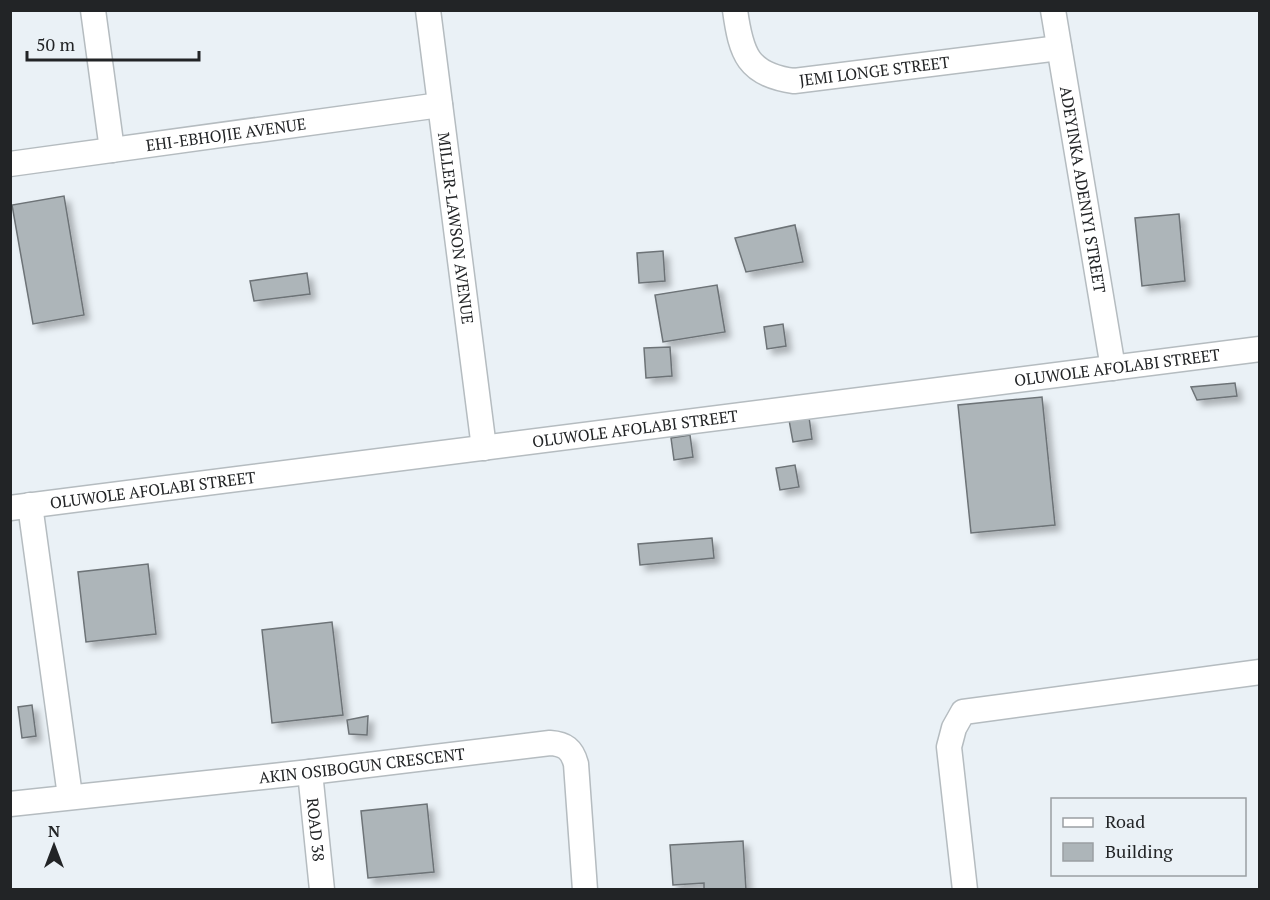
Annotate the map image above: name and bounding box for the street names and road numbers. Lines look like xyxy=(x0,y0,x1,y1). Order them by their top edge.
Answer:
street label: JEMI LONGE STREET xyxy=(798,51,951,91)
street label: ADEYINKA ADENIYI STREET xyxy=(1055,84,1111,295)
street label: EHI-EBHOJIE AVENUE xyxy=(145,112,307,156)
street label: MILLER-LAWSON AVENUE xyxy=(433,131,479,325)
street label: OLUWOLE AFOLABI STREET xyxy=(1013,343,1221,391)
street label: OLUWOLE AFOLABI STREET xyxy=(531,405,739,452)
street label: OLUWOLE AFOLABI STREET xyxy=(49,466,257,514)
street label: AKIN OSIBOGUN CRESCENT xyxy=(258,742,466,788)
street label: ROAD 38 xyxy=(302,797,330,863)

